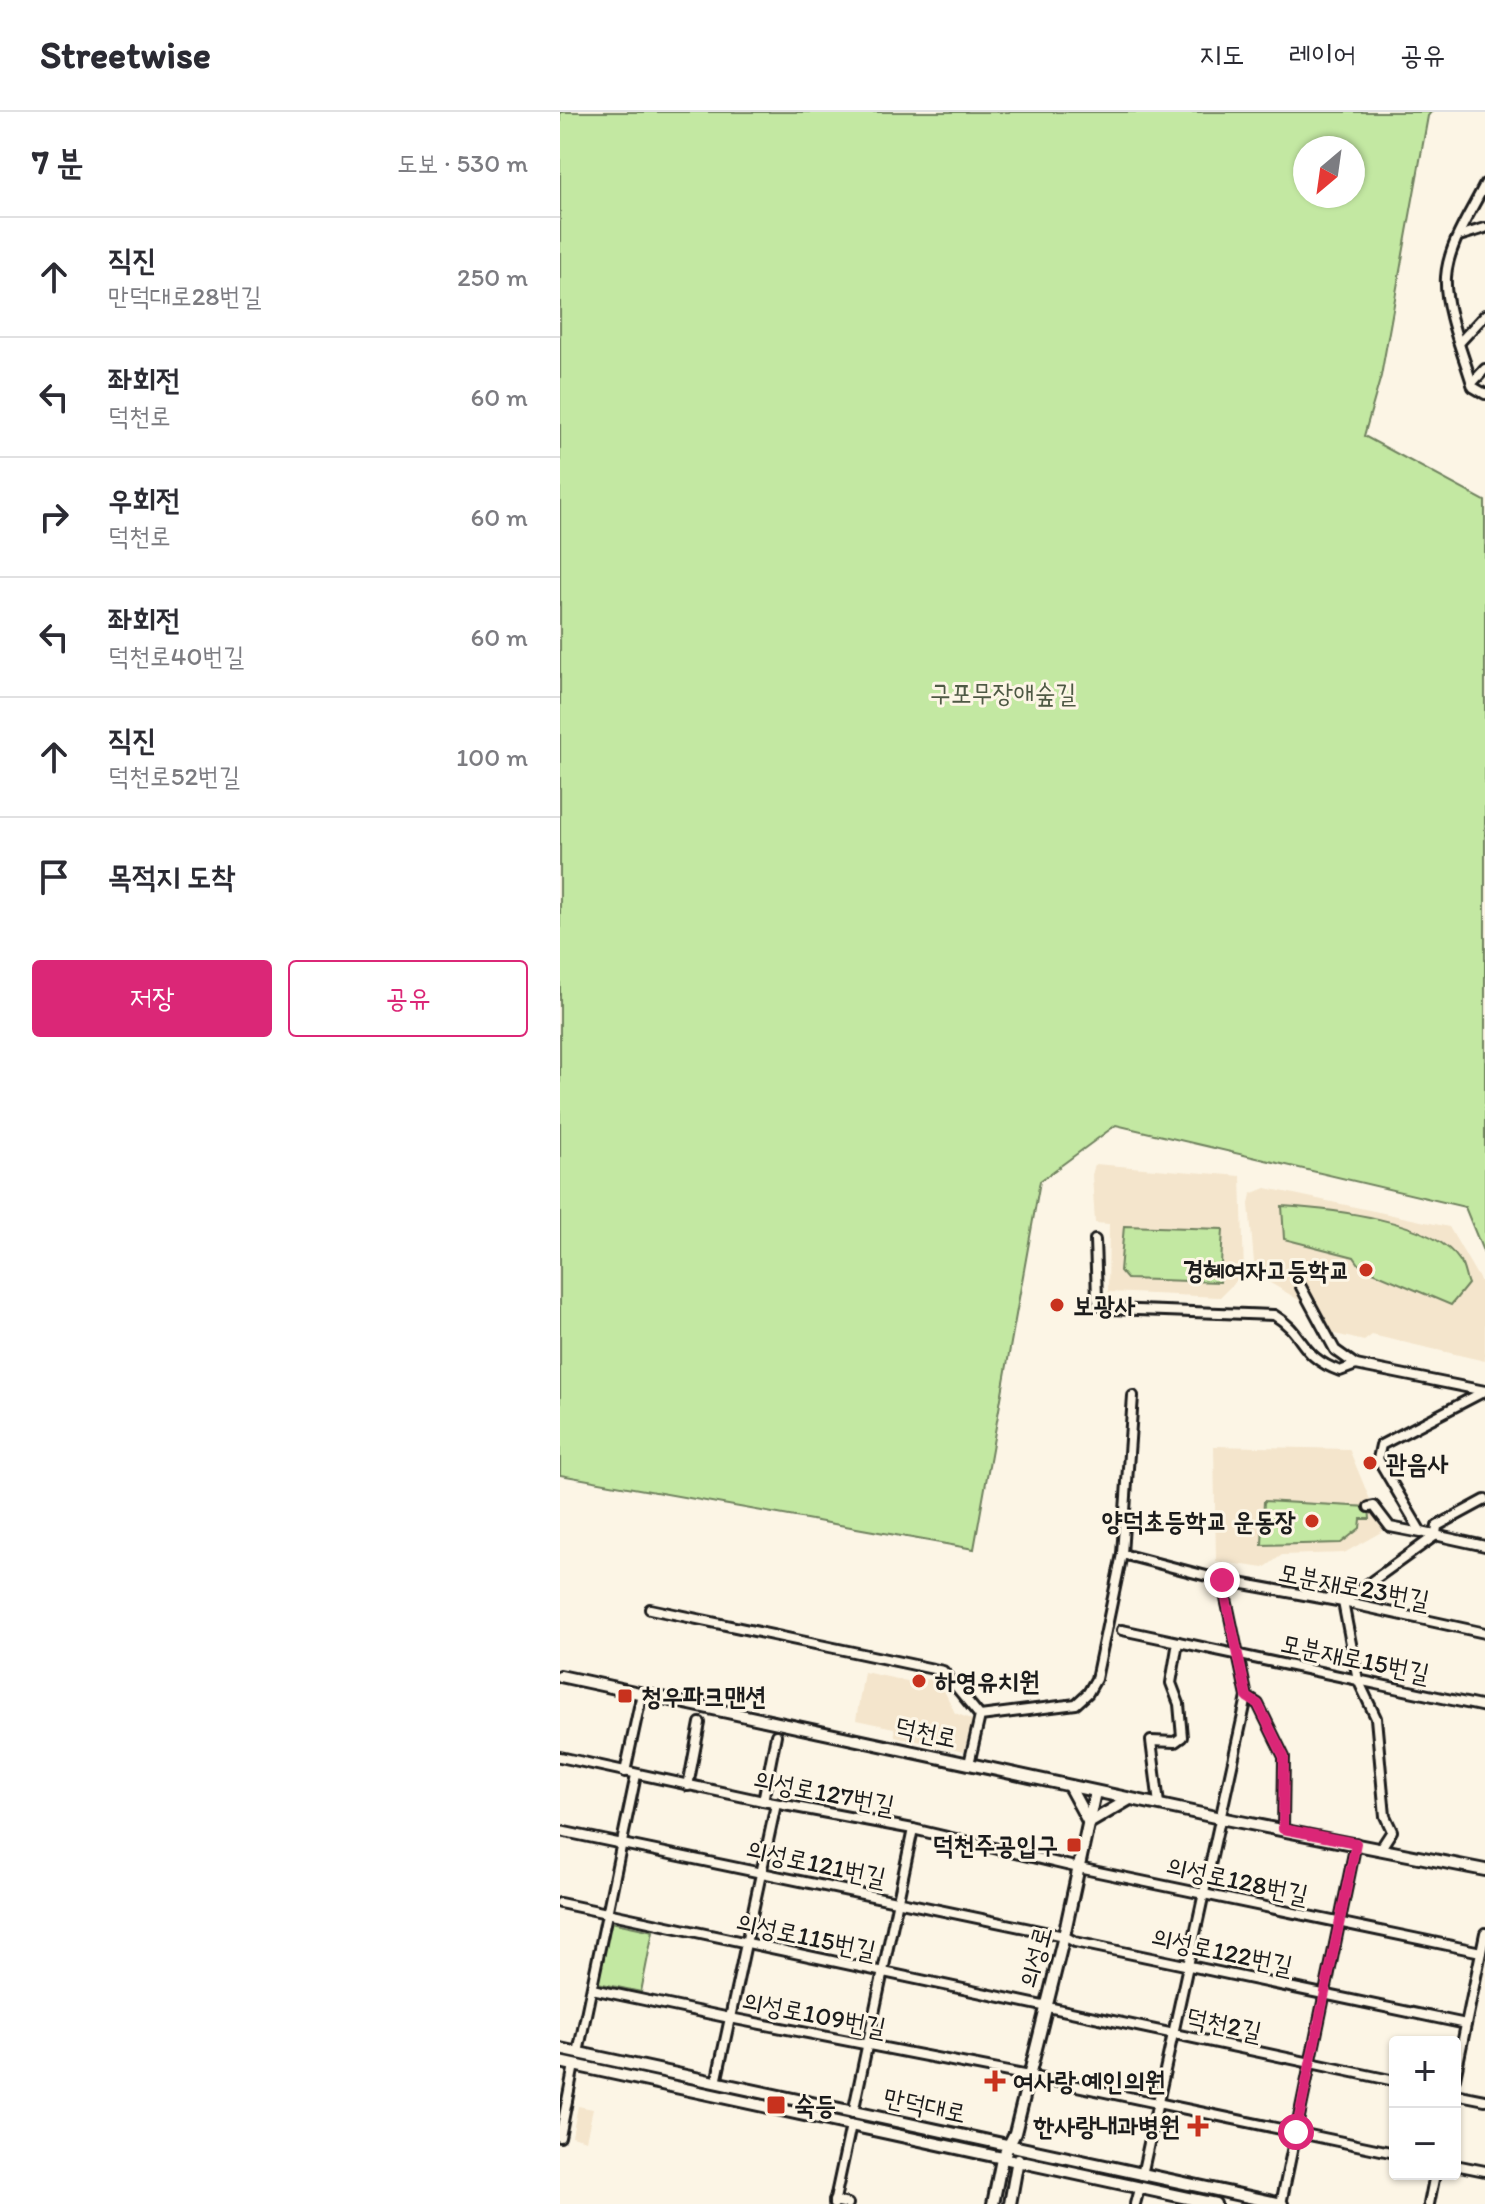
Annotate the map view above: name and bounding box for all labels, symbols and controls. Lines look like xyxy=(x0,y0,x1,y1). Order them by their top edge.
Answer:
text: Streetwise xyxy=(40,32,211,78)
text: 지도 xyxy=(1199,37,1244,71)
text: 레이어 xyxy=(1288,37,1356,71)
text: 공유 xyxy=(1400,37,1445,71)
north arrow xyxy=(1293,136,1365,208)
text: 7 분 xyxy=(32,142,84,183)
text: 도보 · 530 m xyxy=(397,147,528,179)
text: 직진 xyxy=(108,241,156,278)
icon: ahead xyxy=(32,255,76,299)
text: 250 m xyxy=(457,261,528,293)
text: 만덕대로28번길 xyxy=(108,280,261,312)
text: 좌회전 xyxy=(108,361,180,398)
icon: left xyxy=(32,375,76,419)
text: 60 m xyxy=(471,381,528,413)
text: 덕천로 xyxy=(108,400,171,432)
text: 우회전 xyxy=(108,481,180,518)
icon: right xyxy=(32,495,76,539)
text: 60 m xyxy=(471,501,528,533)
text: 덕천로 xyxy=(108,520,171,552)
text: 좌회전 xyxy=(108,601,180,638)
icon: left xyxy=(32,615,76,659)
text: 60 m xyxy=(471,621,528,653)
text: 덕천로40번길 xyxy=(108,640,244,672)
park label: 구포무장애숲길 xyxy=(930,677,1076,709)
text: 직진 xyxy=(108,721,156,758)
icon: ahead xyxy=(32,735,76,779)
text: 100 m xyxy=(456,741,528,773)
text: 덕천로52번길 xyxy=(108,760,240,792)
icon: arrive xyxy=(32,855,76,899)
text: 목적지 도착 xyxy=(108,858,235,895)
button: 저장 xyxy=(32,960,272,1037)
button: 공유 xyxy=(288,960,528,1037)
place label: 경혜여자고등학교 xyxy=(1183,1254,1350,1286)
marker: 경혜여자고등학교 xyxy=(1357,1261,1375,1279)
place label: 보광사 xyxy=(1073,1289,1136,1321)
marker: 보광사 xyxy=(1048,1296,1066,1314)
place label: 관음사 xyxy=(1386,1447,1449,1479)
marker: 관음사 xyxy=(1361,1454,1379,1472)
place label: 양덕초등학교 운동장 xyxy=(1102,1505,1296,1537)
marker: 양덕초등학교 운동장 xyxy=(1303,1512,1321,1530)
street label: 모분재로23번길 xyxy=(1276,1556,1432,1616)
route end xyxy=(1204,1562,1240,1598)
street label: 모분재로15번길 xyxy=(1278,1627,1432,1689)
place label: 하영유치원 xyxy=(935,1665,1040,1697)
marker: 하영유치원 xyxy=(910,1672,928,1690)
place label: 청우파크맨션 xyxy=(641,1680,767,1712)
marker: 청우파크맨션 xyxy=(616,1687,634,1705)
street label: 덕천로 xyxy=(892,1710,960,1754)
street label: 의성로127번길 xyxy=(751,1763,897,1821)
place label: 덕천주공입구 xyxy=(932,1829,1058,1861)
street label: 의성로121번길 xyxy=(743,1833,889,1893)
marker: 덕천주공입구 xyxy=(1065,1836,1083,1854)
street label: 의성로128번길 xyxy=(1163,1849,1311,1911)
street label: 의성로115번길 xyxy=(733,1906,879,1966)
street label: 의성로122번길 xyxy=(1148,1920,1296,1982)
street label: 의성로 xyxy=(1011,1923,1059,1991)
street label: 의성로109번길 xyxy=(739,1984,889,2044)
street label: 덕천2길 xyxy=(1183,2000,1265,2048)
map controls xyxy=(1389,2036,1461,2180)
button: + xyxy=(1389,2036,1461,2108)
place label: 여사랑 예인의원 xyxy=(1013,2065,1165,2097)
marker: 여사랑 예인의원 xyxy=(984,2070,1006,2092)
street label: 만덕대로 xyxy=(881,2081,969,2129)
place label: 숙등 xyxy=(794,2089,836,2121)
marker: 숙등 xyxy=(765,2094,787,2116)
button: − xyxy=(1389,2108,1461,2180)
place label: 한사랑내과병원 xyxy=(1033,2110,1180,2142)
route start xyxy=(1278,2114,1314,2150)
marker: 한사랑내과병원 xyxy=(1187,2115,1209,2137)

